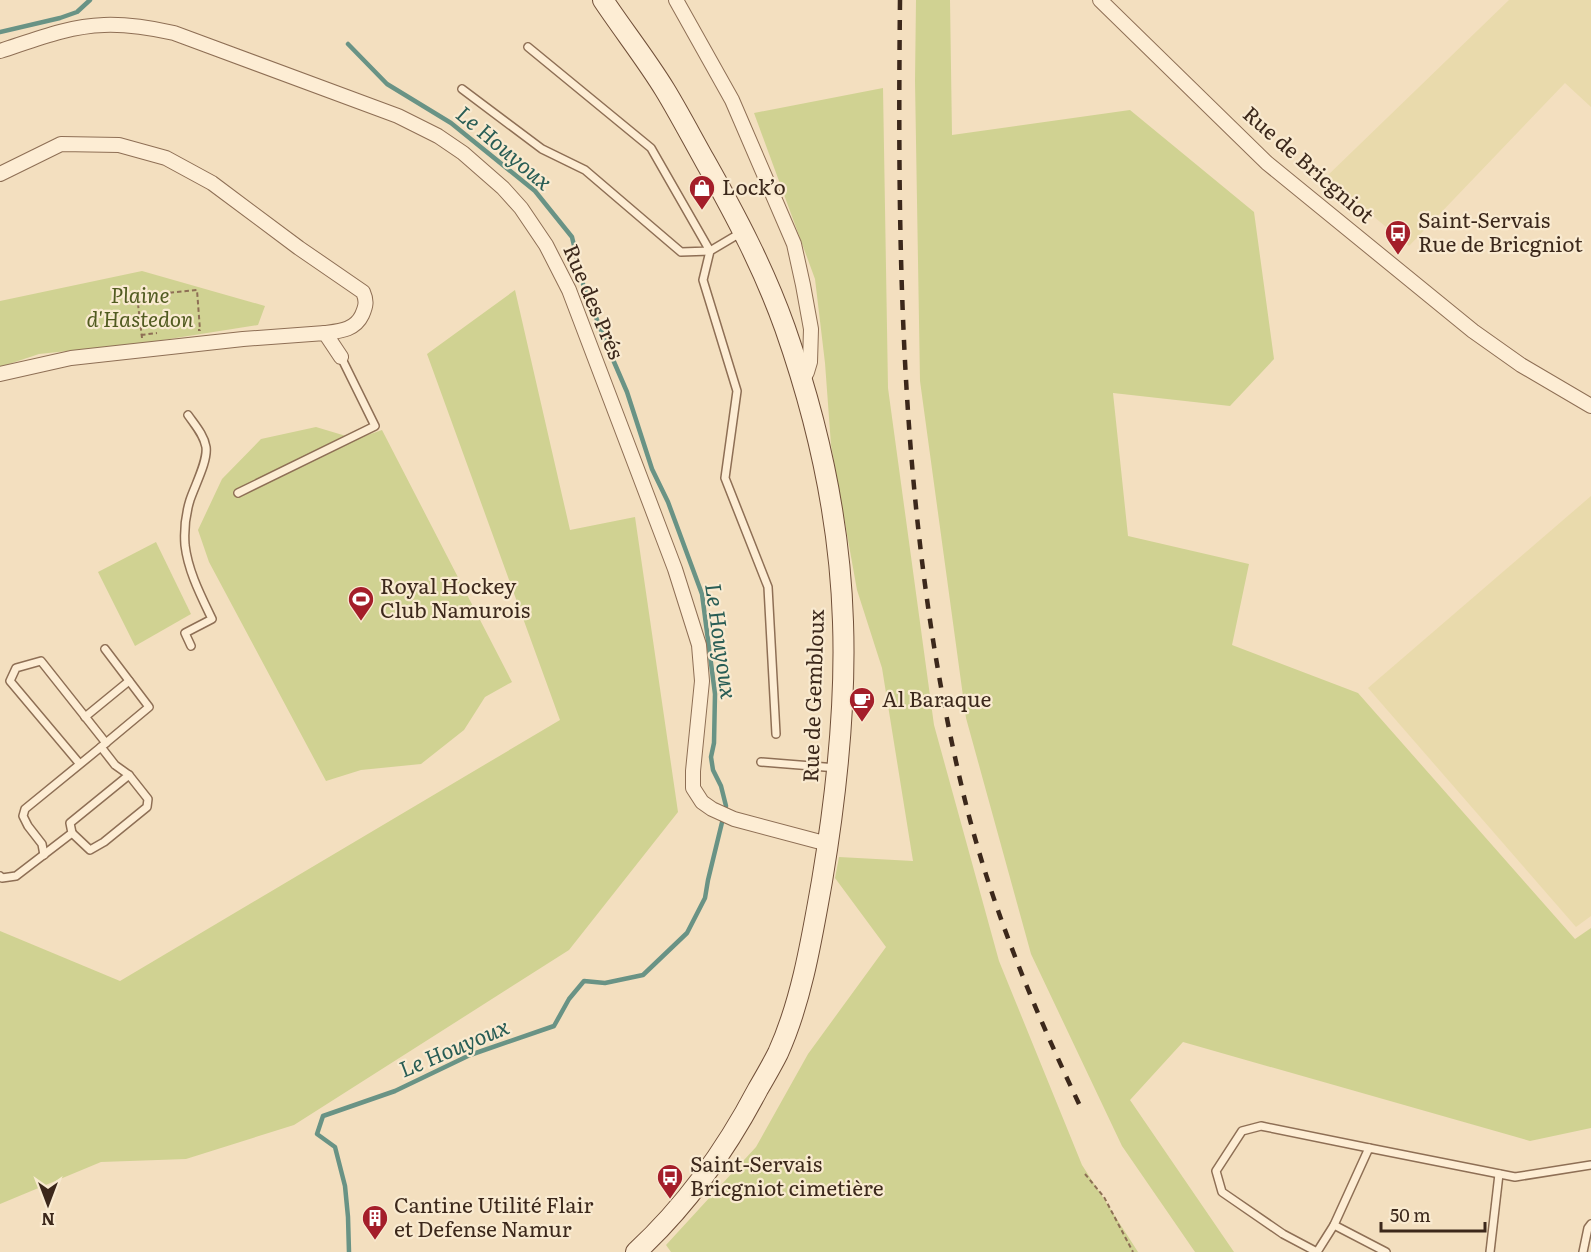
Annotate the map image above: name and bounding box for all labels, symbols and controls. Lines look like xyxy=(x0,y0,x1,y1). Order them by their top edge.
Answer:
water label: Le Houyoux xyxy=(450,97,560,197)
street label: Rue de Bricgniot xyxy=(1237,97,1382,229)
place label: Lock’o xyxy=(722,170,786,201)
shop icon: Lock’o xyxy=(687,173,717,211)
place label: Saint-Servais Rue de Bricgniot xyxy=(1418,203,1583,258)
bus stop icon: Saint-Servais Rue de Bricgniot xyxy=(1383,218,1413,256)
street label: Rue des Prés xyxy=(557,239,633,363)
park label: Plaine d'Hastedon xyxy=(86,278,194,333)
place label: Royal Hockey Club Namurois xyxy=(380,569,530,624)
water label: Le Houyoux xyxy=(698,581,747,701)
sports icon: Royal Hockey Club Namurois xyxy=(346,584,376,622)
street label: Rue de Gembloux xyxy=(793,609,830,783)
place label: Al Baraque xyxy=(882,682,991,713)
cafe icon: Al Baraque xyxy=(847,685,877,723)
water label: Le Houyoux xyxy=(393,1009,514,1085)
place label: Saint-Servais Bricgniot cimetière xyxy=(690,1147,884,1202)
bus stop icon: Saint-Servais Bricgniot cimetière xyxy=(655,1162,685,1200)
north arrow xyxy=(18,1174,78,1234)
place label: Cantine Utilité Flair et Defense Namur xyxy=(394,1188,594,1243)
scale bar xyxy=(1381,1195,1484,1233)
text: 50 m xyxy=(1390,1201,1431,1228)
building icon: Cantine Utilité Flair et Defense Namur xyxy=(360,1203,390,1241)
text: N xyxy=(41,1208,55,1232)

